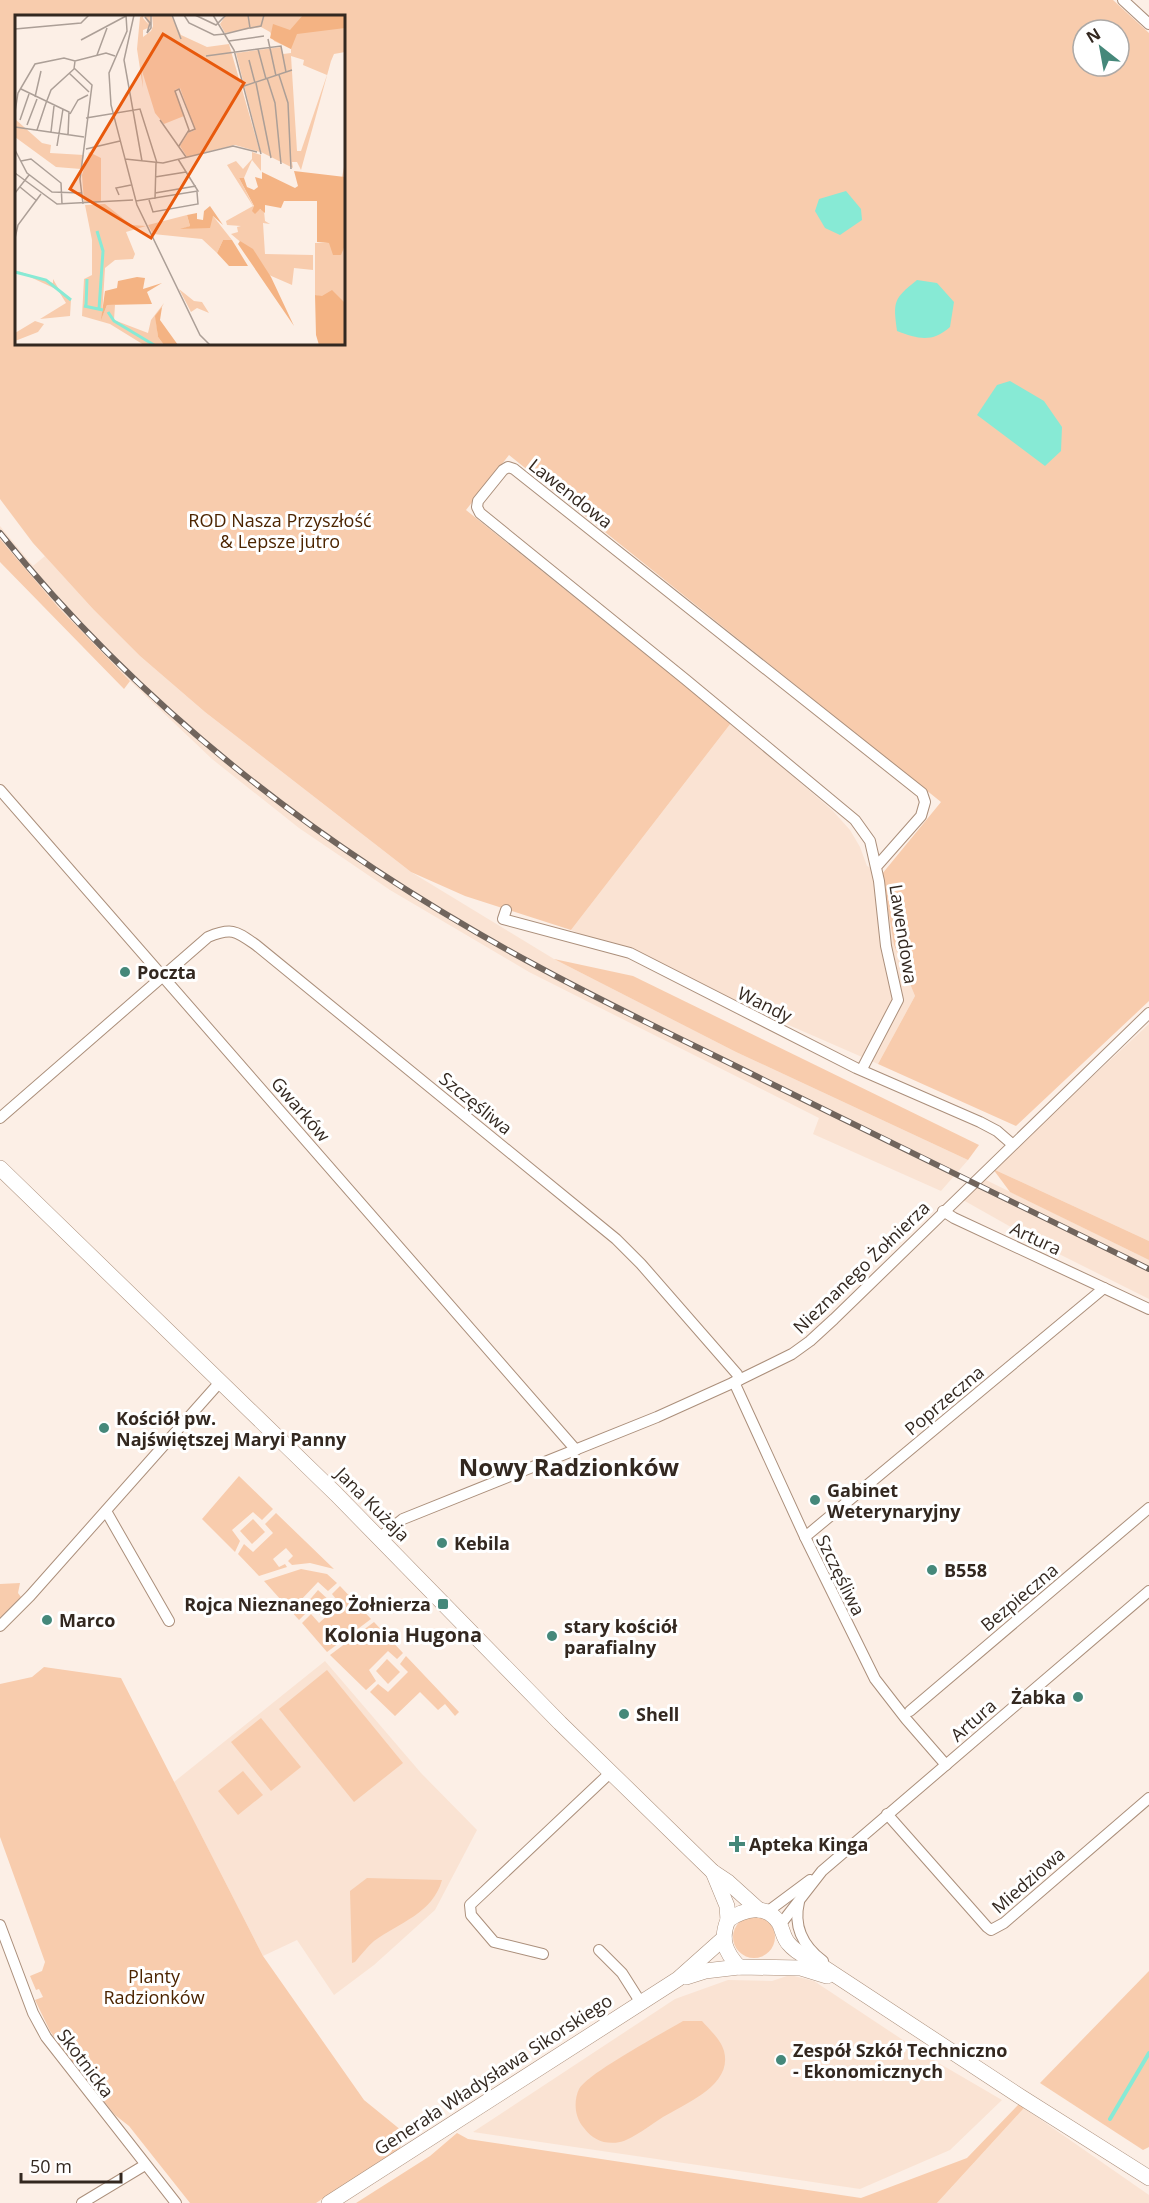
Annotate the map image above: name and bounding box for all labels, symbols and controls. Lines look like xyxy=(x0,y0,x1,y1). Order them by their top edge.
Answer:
inset map xyxy=(15,15,345,345)
north arrow xyxy=(1071,18,1131,78)
text: N xyxy=(1082,22,1105,48)
street label: Lawendowa xyxy=(524,453,618,533)
park label: ROD Nasza Przyszłość & Lepsze jutro xyxy=(188,508,372,553)
street label: Lawendowa xyxy=(884,883,924,985)
place label: Poczta xyxy=(137,960,196,984)
marker: Poczta xyxy=(118,965,132,979)
street label: Wandy xyxy=(734,981,797,1028)
street label: Szczęśliwa xyxy=(435,1066,517,1140)
street label: Gwarków xyxy=(266,1071,336,1147)
street label: Nieznanego Żołnierza xyxy=(787,1195,935,1339)
street label: Artura xyxy=(1007,1216,1065,1260)
street label: Poprzeczna xyxy=(899,1360,989,1440)
place label: Kościół pw. Najświętszej Maryi Panny xyxy=(116,1406,347,1451)
marker: Kościół pw. Najświętszej Maryi Panny xyxy=(97,1421,111,1435)
district label: Nowy Radzionków xyxy=(459,1450,680,1483)
street label: Jana Kużaja xyxy=(329,1460,415,1546)
place label: Gabinet Weterynaryjny xyxy=(827,1478,961,1523)
marker: Gabinet Weterynaryjny xyxy=(808,1493,822,1507)
place label: Kebila xyxy=(454,1531,510,1555)
street label: Szczęśliwa xyxy=(811,1531,871,1619)
marker: Kebila xyxy=(435,1536,449,1550)
place label: B558 xyxy=(944,1558,987,1582)
street label: Bezpieczna xyxy=(975,1558,1063,1636)
marker: B558 xyxy=(925,1563,939,1577)
place label: Rojca Nieznanego Żołnierza xyxy=(184,1592,431,1616)
marker: Rojca Nieznanego Żołnierza xyxy=(436,1597,450,1611)
place label: Marco xyxy=(59,1608,115,1632)
marker: Marco xyxy=(40,1613,54,1627)
place label: stary kościół parafialny xyxy=(564,1614,678,1659)
district label: Kolonia Hugona xyxy=(324,1621,482,1648)
marker: stary kościół parafialny xyxy=(545,1629,559,1643)
place label: Żabka xyxy=(1011,1685,1066,1709)
marker: Żabka xyxy=(1071,1690,1085,1704)
street label: Artura xyxy=(945,1693,1001,1747)
place label: Shell xyxy=(636,1702,679,1726)
marker: Shell xyxy=(617,1707,631,1721)
place label: Apteka Kinga xyxy=(749,1832,868,1856)
marker: Apteka Kinga xyxy=(730,1837,744,1851)
street label: Miedziowa xyxy=(986,1842,1070,1918)
park label: Planty Radzionków xyxy=(103,1964,205,2009)
street label: Generała Władysława Sikorskiego xyxy=(369,1988,617,2160)
street label: Skotnicka xyxy=(52,2024,120,2102)
place label: Zespół Szkół Techniczno - Ekonomicznych xyxy=(793,2038,1007,2083)
marker: Zespół Szkół Techniczno - Ekonomicznych xyxy=(774,2053,788,2067)
scale bar xyxy=(21,2146,122,2184)
text: 50 m xyxy=(30,2154,72,2178)

